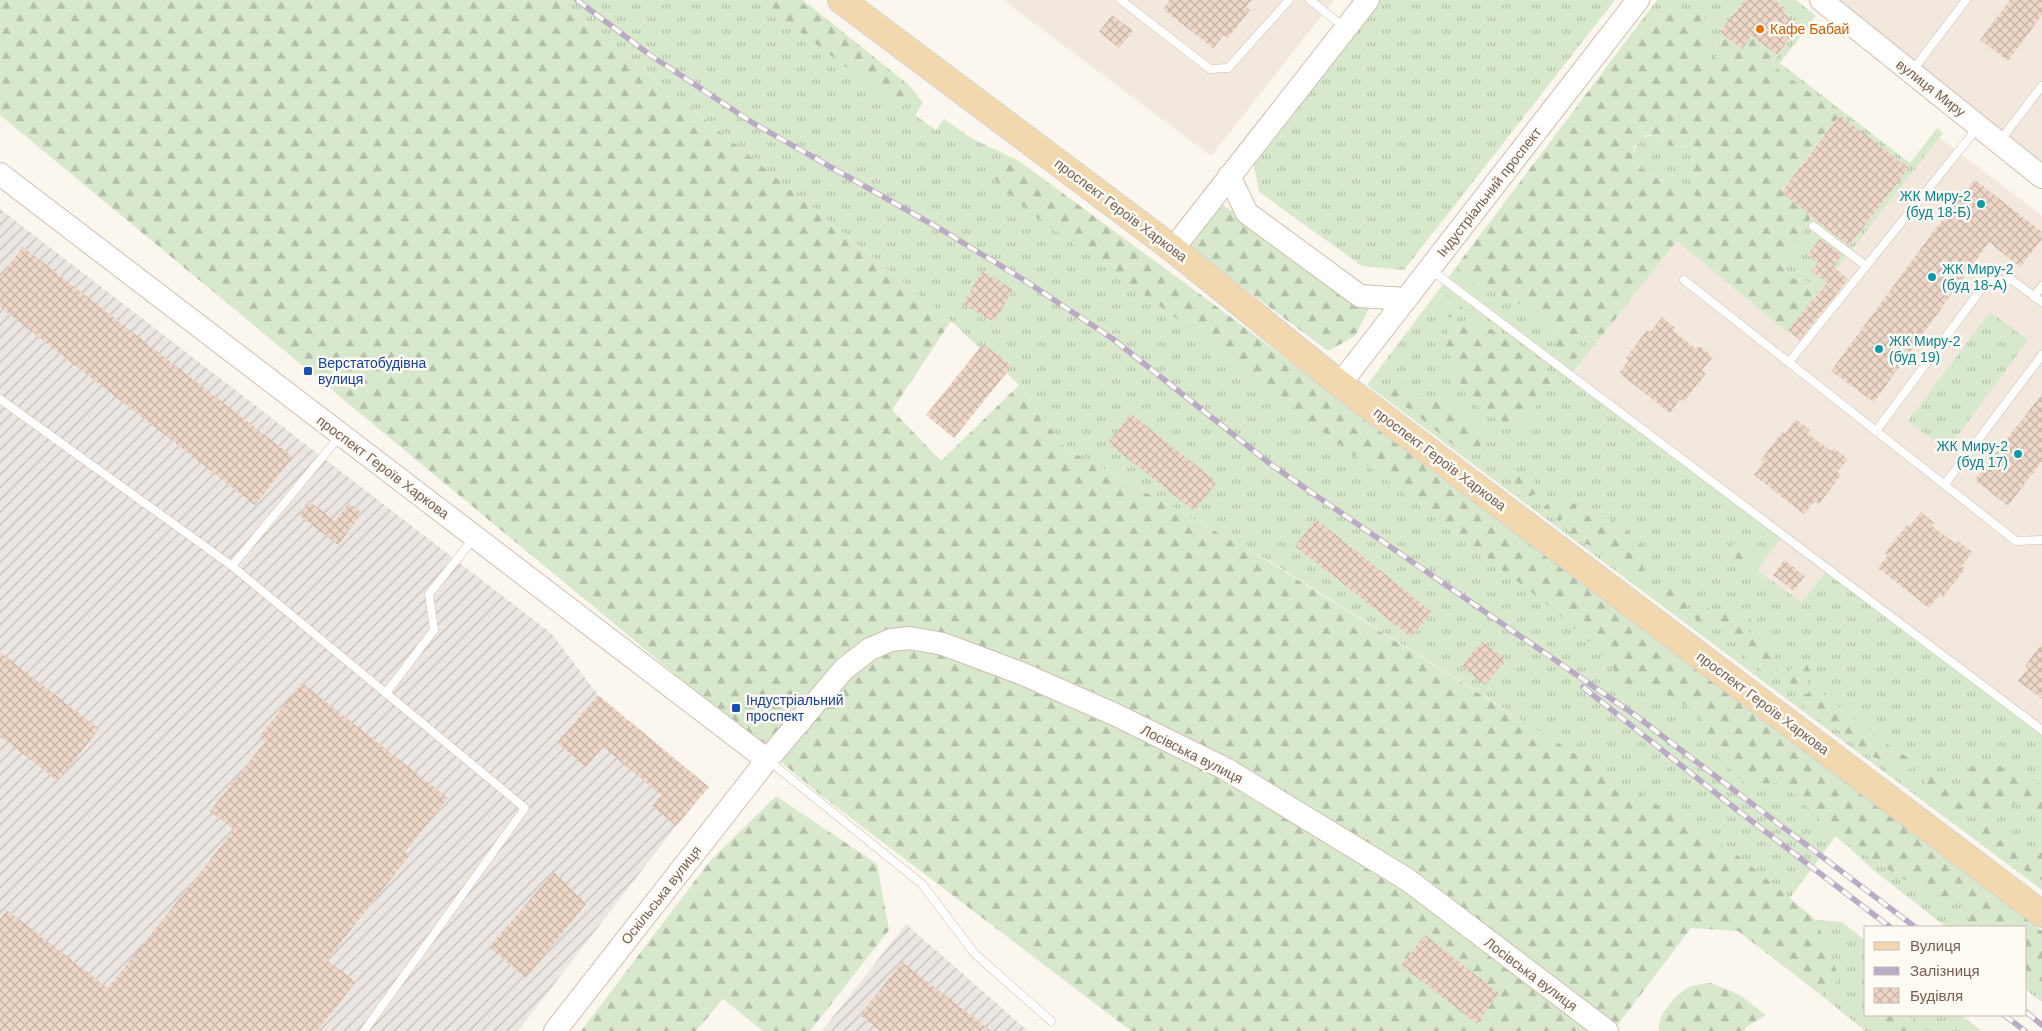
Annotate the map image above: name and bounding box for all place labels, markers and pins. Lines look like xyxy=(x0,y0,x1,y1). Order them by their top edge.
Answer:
place label: Кафе Бабай xyxy=(1770,21,1849,37)
marker: Кафе Бабай xyxy=(1754,23,1766,35)
place label: ЖК Миру-2 (буд 18-Б) xyxy=(1899,188,1971,220)
marker: ЖК Миру-2 (буд 18-Б) xyxy=(1975,198,1987,210)
place label: ЖК Миру-2 (буд 18-А) xyxy=(1942,261,2014,293)
marker: ЖК Миру-2 (буд 18-А) xyxy=(1926,271,1938,283)
place label: ЖК Миру-2 (буд 19) xyxy=(1889,333,1961,365)
marker: ЖК Миру-2 (буд 19) xyxy=(1873,343,1885,355)
place label: Верстатобудівна вулиця xyxy=(318,355,426,387)
marker: Верстатобудівна вулиця xyxy=(302,365,314,377)
place label: ЖК Миру-2 (буд 17) xyxy=(1936,438,2008,470)
marker: ЖК Миру-2 (буд 17) xyxy=(2012,448,2024,460)
place label: Індустріальний проспект xyxy=(746,692,844,724)
marker: Індустріальний проспект xyxy=(730,702,742,714)

